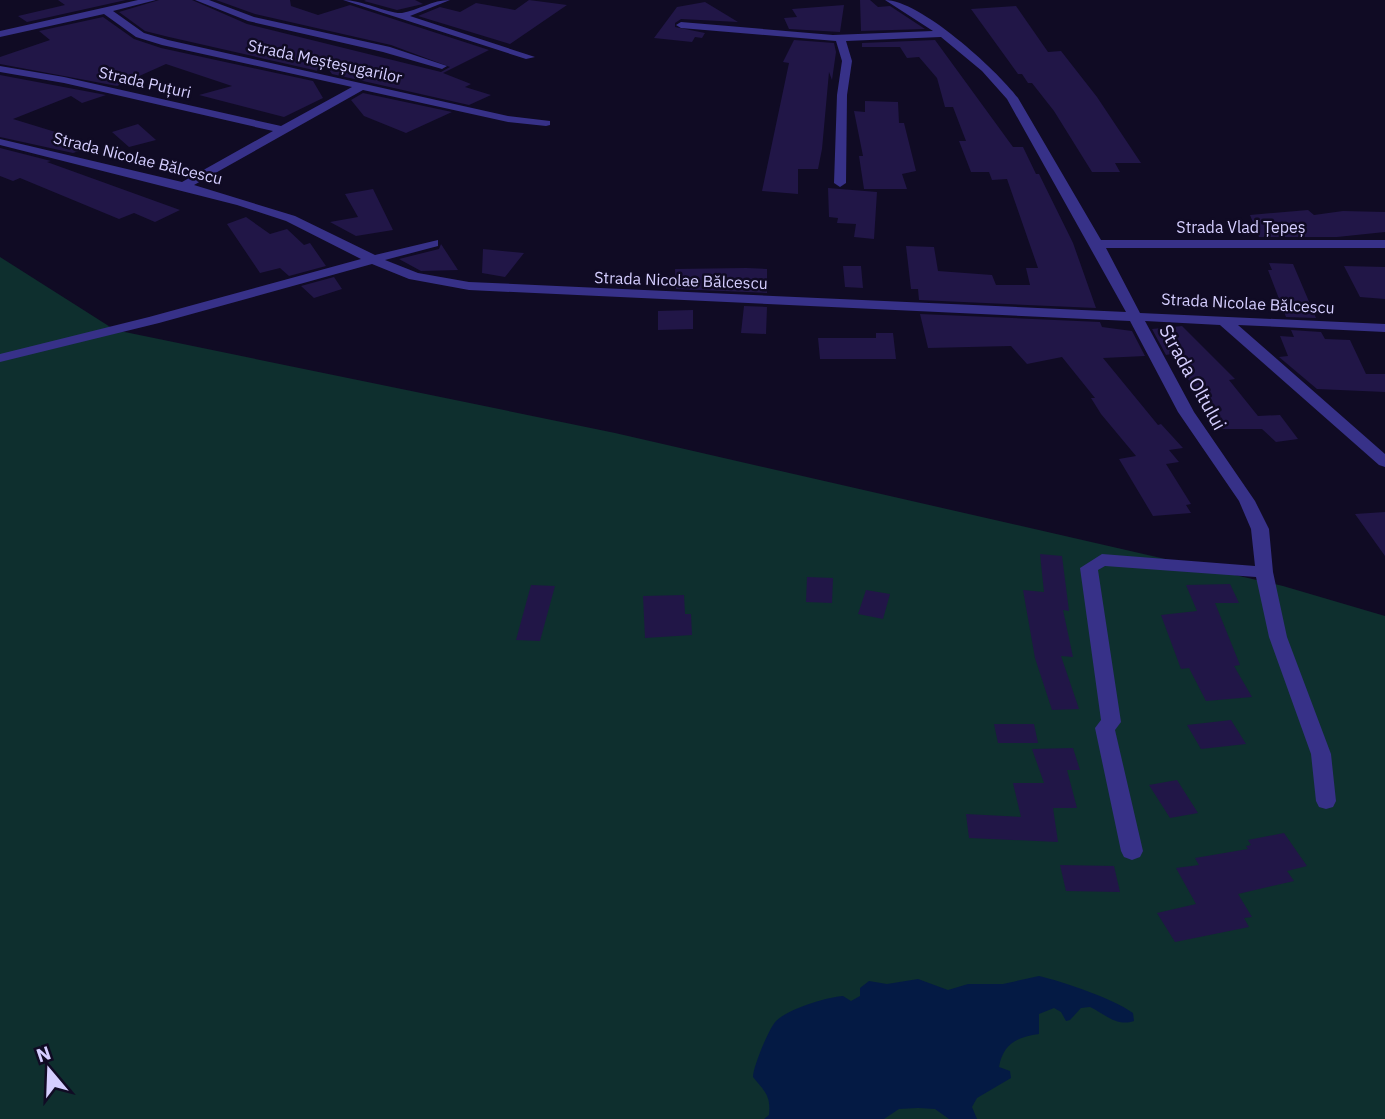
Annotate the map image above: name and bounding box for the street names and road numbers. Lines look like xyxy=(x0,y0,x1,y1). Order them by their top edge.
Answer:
street label: Strada Meșteșugarilor xyxy=(246,35,404,87)
street label: Strada Puțuri xyxy=(97,62,193,103)
street label: Strada Nicolae Bălcescu xyxy=(51,127,225,189)
street label: Strada Vlad Țepeș xyxy=(1176,217,1306,238)
street label: Strada Nicolae Bălcescu xyxy=(594,267,768,293)
street label: Strada Nicolae Bălcescu xyxy=(1161,288,1335,318)
street label: Strada Oltului xyxy=(1154,320,1232,434)

